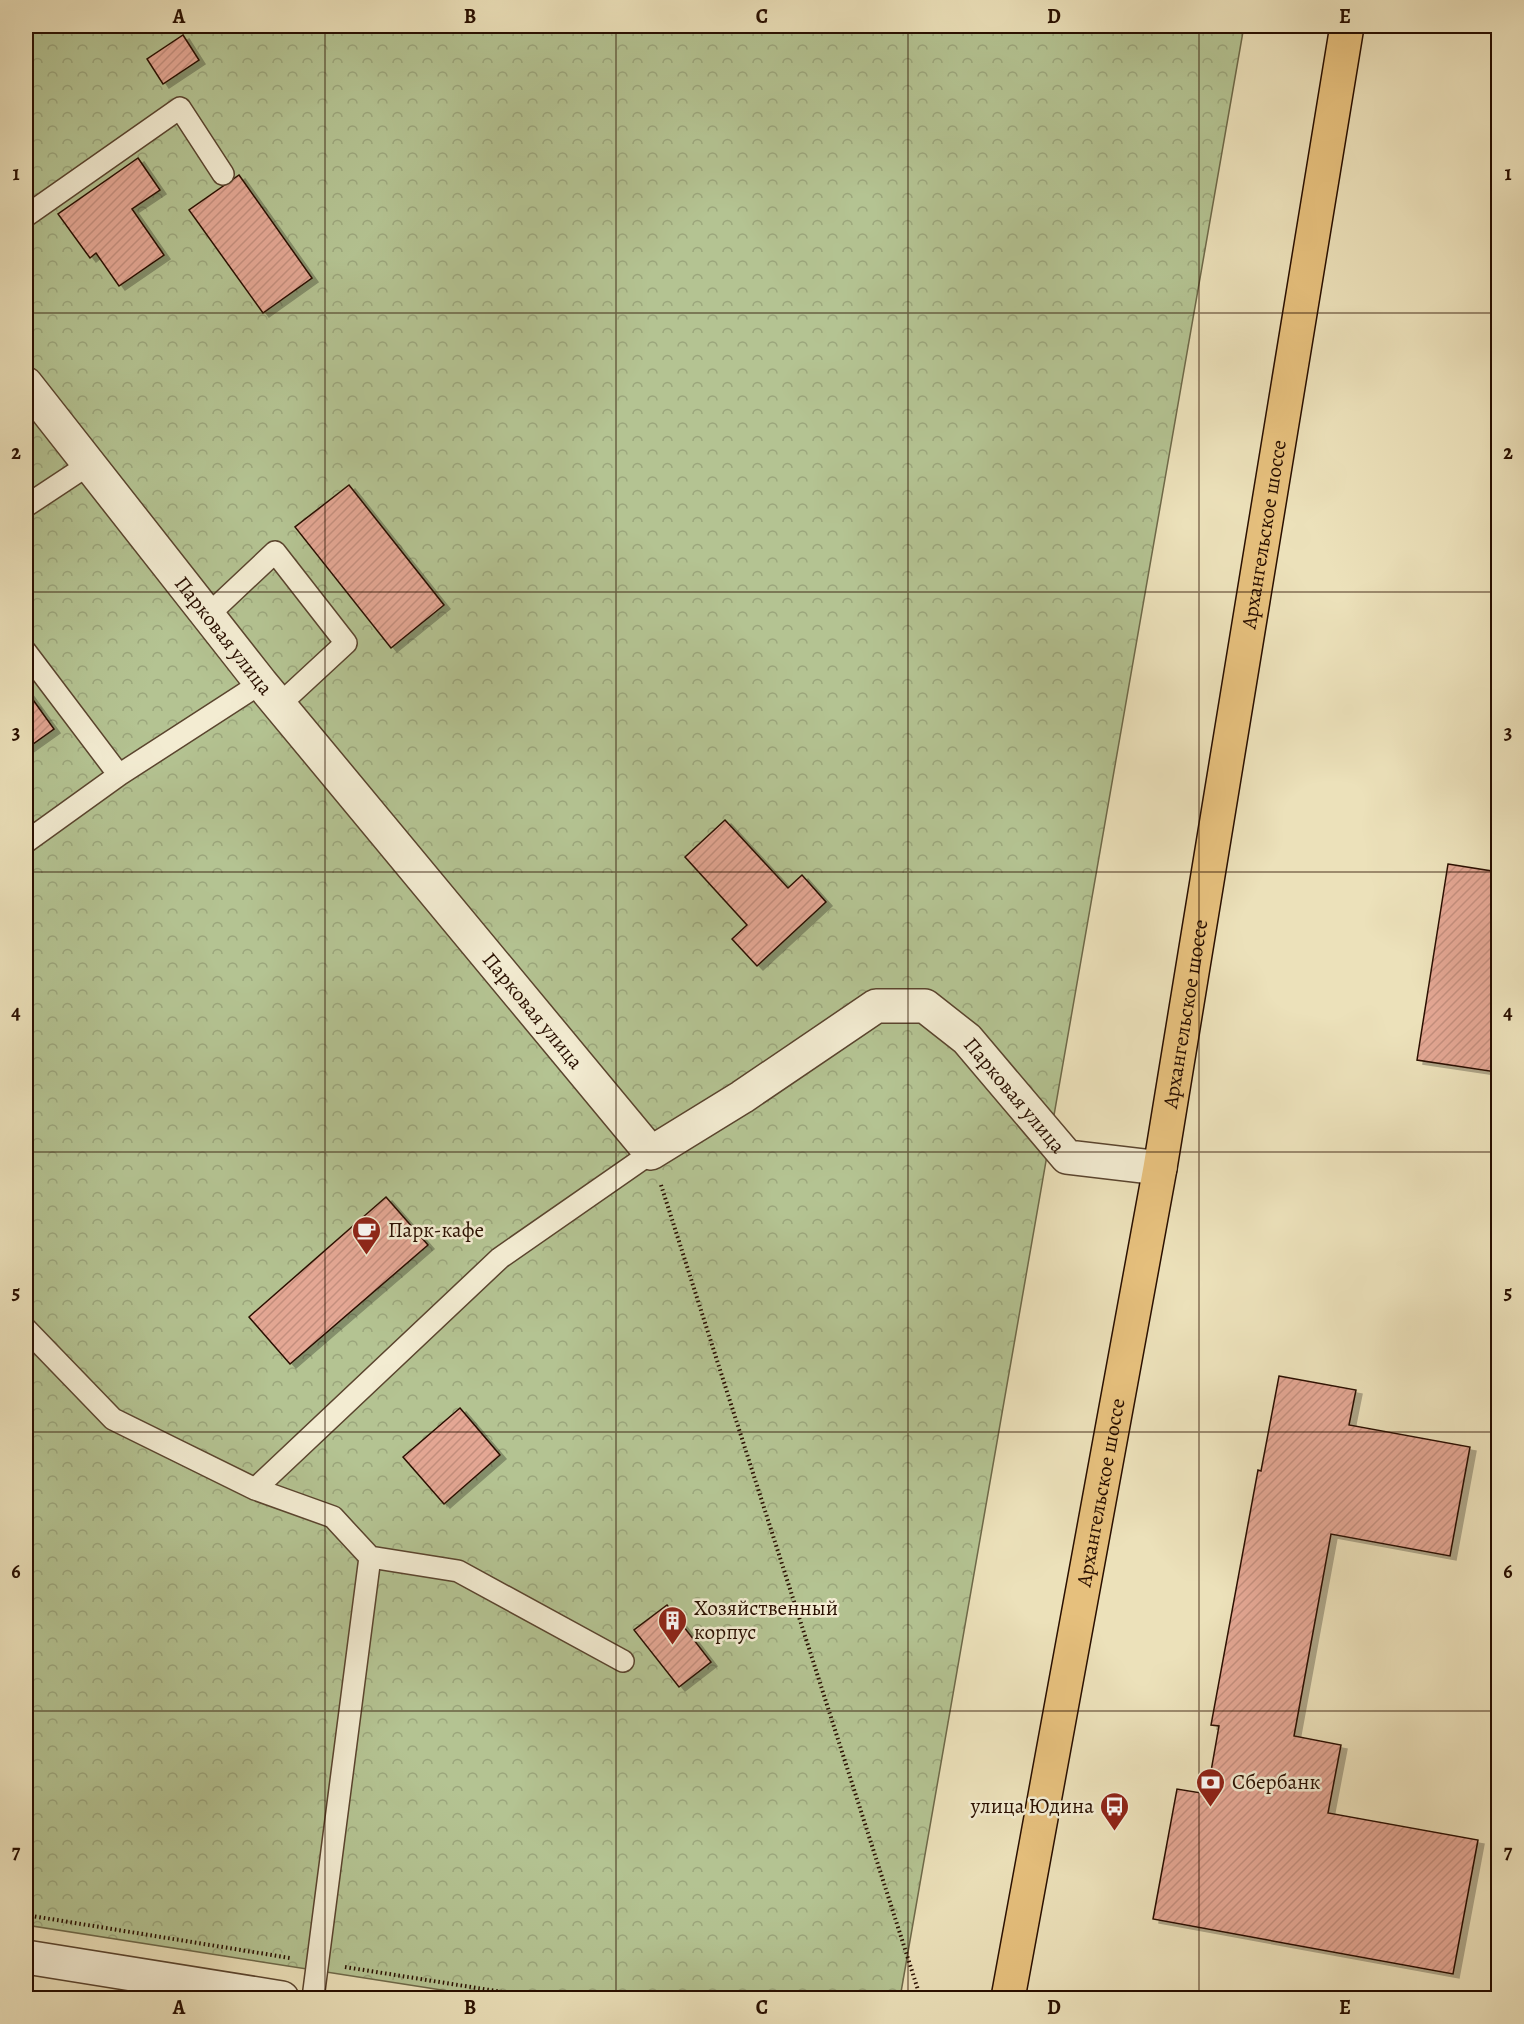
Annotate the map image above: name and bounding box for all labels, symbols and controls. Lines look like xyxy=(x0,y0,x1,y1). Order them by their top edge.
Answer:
text: A xyxy=(172,3,186,30)
text: B xyxy=(464,3,476,30)
text: C xyxy=(756,3,768,30)
text: D xyxy=(1047,3,1061,30)
text: E xyxy=(1339,3,1351,30)
text: 1 xyxy=(12,160,20,187)
text: 1 xyxy=(1504,160,1512,187)
street label: Архангельское шоссе xyxy=(1234,438,1293,632)
text: 2 xyxy=(11,439,21,466)
text: 2 xyxy=(1503,439,1513,466)
street label: Парковая улица xyxy=(168,570,279,701)
text: 3 xyxy=(12,719,20,746)
text: 3 xyxy=(1504,719,1512,746)
street label: Архангельское шоссе xyxy=(1156,917,1215,1111)
street label: Парковая улица xyxy=(476,946,590,1075)
text: 4 xyxy=(11,999,21,1026)
text: 4 xyxy=(1503,999,1513,1026)
street label: Парковая улица xyxy=(957,1031,1072,1159)
cafe icon: Парк-кафе xyxy=(351,1214,383,1256)
place label: Парк-кафе xyxy=(388,1216,484,1244)
text: 5 xyxy=(12,1279,20,1306)
text: 5 xyxy=(1504,1279,1512,1306)
street label: Архангельское шоссе xyxy=(1069,1396,1132,1590)
text: 6 xyxy=(11,1558,21,1585)
text: 6 xyxy=(1503,1558,1513,1585)
place label: Хозяйственный корпус xyxy=(694,1594,838,1646)
building icon: Хозяйственный корпус xyxy=(657,1604,689,1646)
bank icon: Сбербанк xyxy=(1195,1766,1227,1808)
place label: Сбербанк xyxy=(1232,1768,1320,1796)
bus stop icon: улица Юдина xyxy=(1099,1790,1131,1832)
place label: улица Юдина xyxy=(970,1792,1094,1820)
text: 7 xyxy=(12,1838,21,1865)
text: 7 xyxy=(1504,1838,1513,1865)
text: A xyxy=(172,1994,186,2021)
text: B xyxy=(464,1994,476,2021)
text: C xyxy=(756,1994,768,2021)
text: D xyxy=(1047,1994,1061,2021)
text: E xyxy=(1339,1994,1351,2021)

